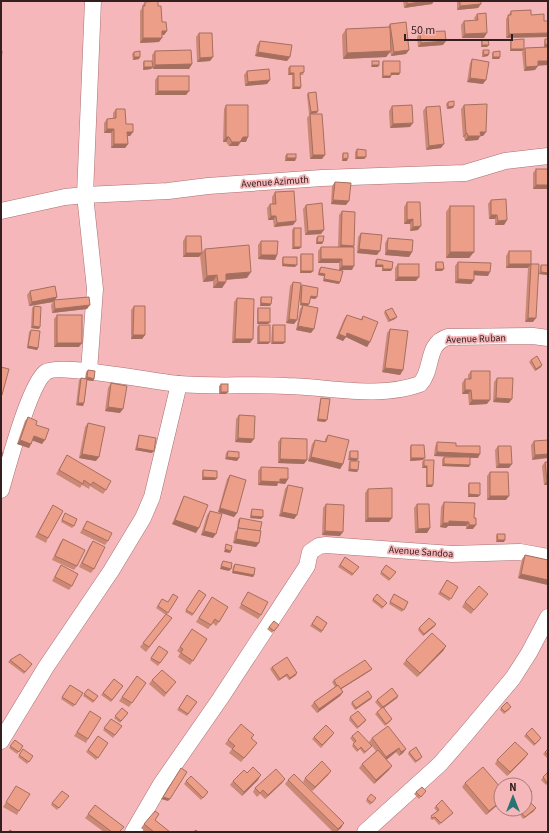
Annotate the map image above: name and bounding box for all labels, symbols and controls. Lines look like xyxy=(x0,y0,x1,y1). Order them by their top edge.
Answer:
scale bar xyxy=(405,16,512,42)
text: 50 m xyxy=(411,22,435,39)
street label: Avenue Azimuth xyxy=(241,173,309,191)
street label: Avenue Ruban xyxy=(446,331,506,347)
street label: Avenue Sandoa xyxy=(388,543,454,561)
north arrow xyxy=(493,777,533,817)
text: N xyxy=(509,780,517,795)

